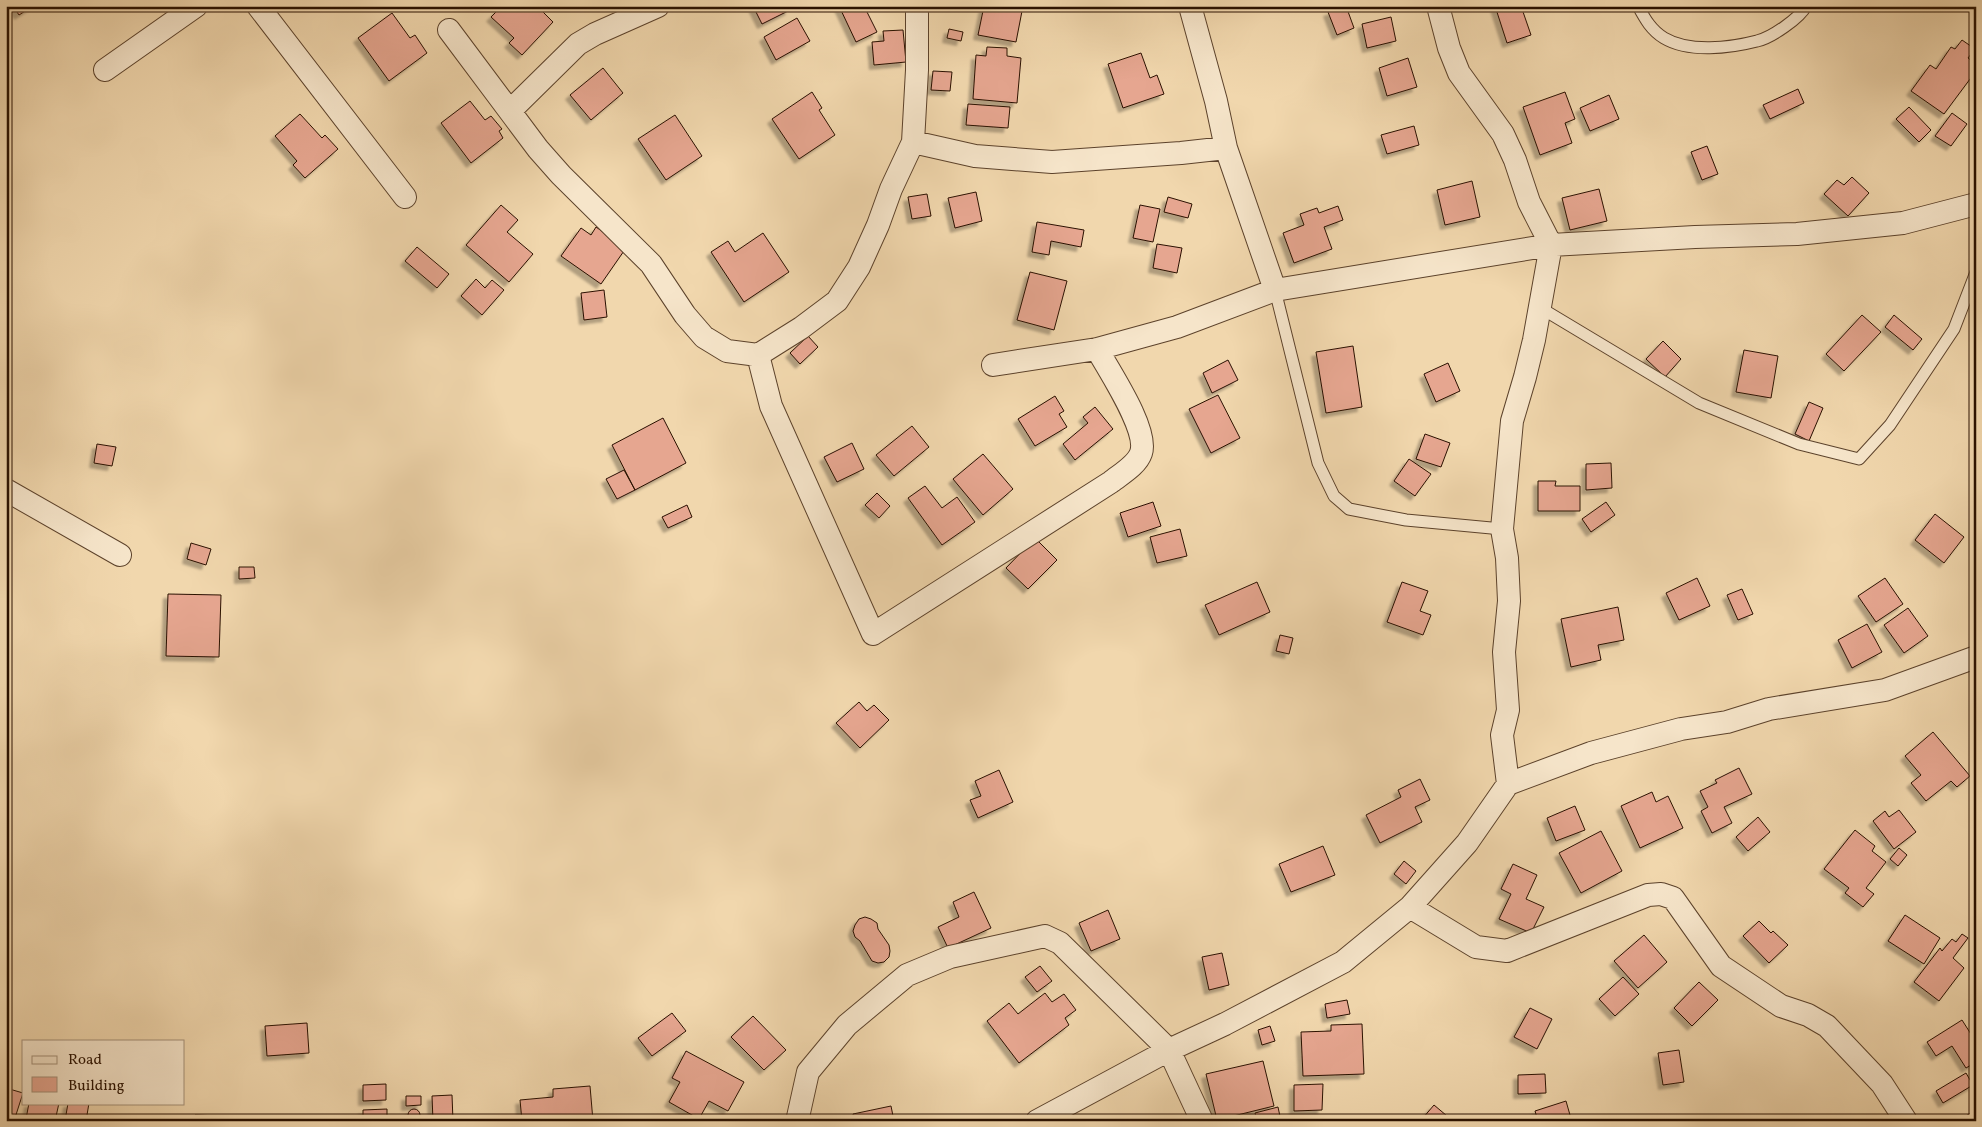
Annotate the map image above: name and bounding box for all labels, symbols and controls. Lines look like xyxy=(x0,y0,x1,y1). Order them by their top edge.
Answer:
legend xyxy=(22,1040,185,1104)
text: Road xyxy=(68,1050,102,1071)
text: Building xyxy=(68,1076,125,1097)

